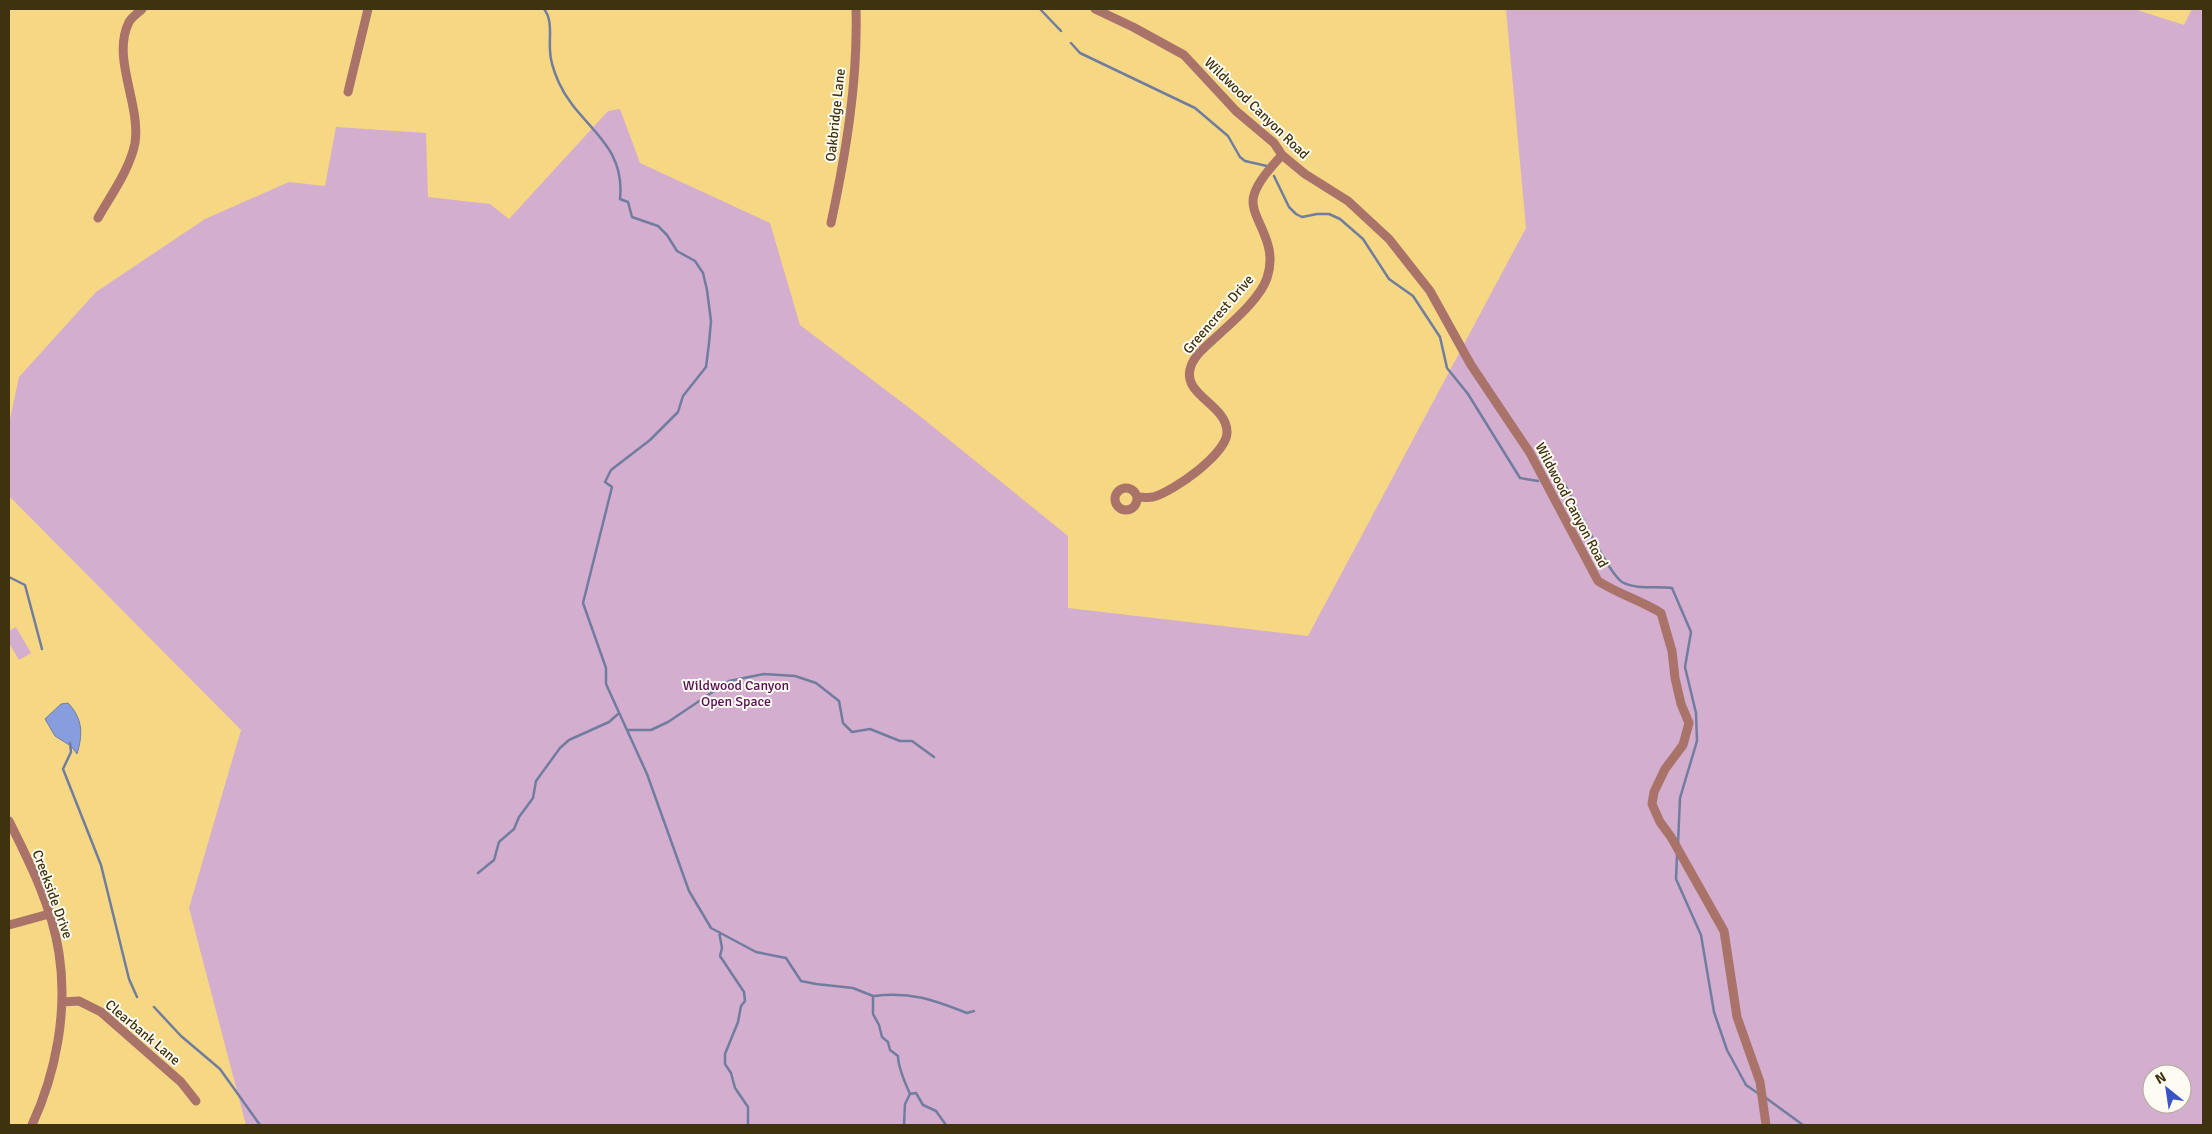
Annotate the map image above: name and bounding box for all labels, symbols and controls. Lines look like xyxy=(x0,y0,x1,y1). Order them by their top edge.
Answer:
street label: Wildwood Canyon Road xyxy=(1201,54,1313,163)
street label: Oakbridge Lane xyxy=(822,68,849,162)
street label: Greencrest Drive xyxy=(1179,271,1257,357)
street label: Wildwood Canyon Road xyxy=(1531,440,1612,571)
park label: Wildwood Canyon Open Space xyxy=(683,677,789,710)
street label: Creekside Drive xyxy=(29,847,76,941)
street label: Clearbank Lane xyxy=(102,996,184,1069)
north arrow xyxy=(2142,1064,2192,1114)
text: N xyxy=(2152,1068,2169,1088)

